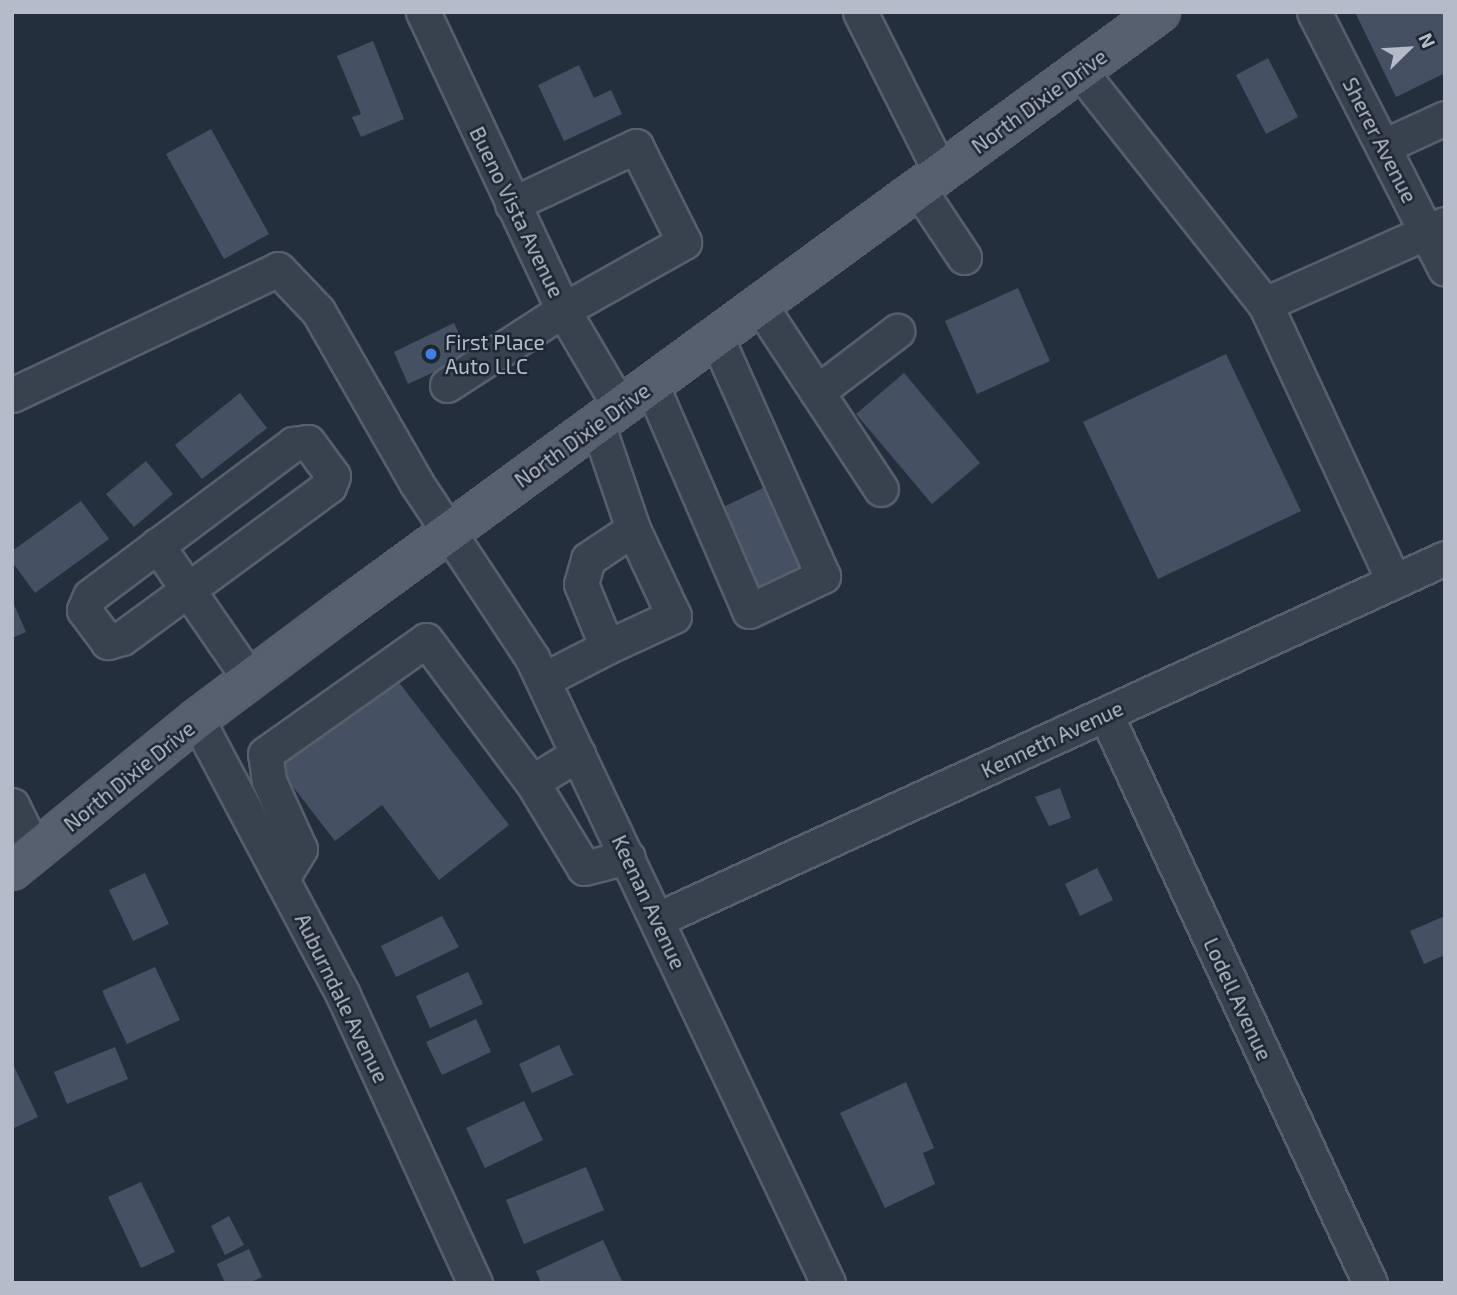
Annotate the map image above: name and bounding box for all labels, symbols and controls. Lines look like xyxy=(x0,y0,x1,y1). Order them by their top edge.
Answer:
north arrow xyxy=(1373,14,1443,84)
text: N xyxy=(1414,29,1441,51)
street label: North Dixie Drive xyxy=(966,43,1112,159)
street label: Sherer Avenue xyxy=(1337,73,1423,207)
street label: Bueno Vista Avenue xyxy=(464,122,570,302)
place label: First Place Auto LLC xyxy=(445,329,545,379)
marker: First Place Auto LLC xyxy=(423,346,439,362)
street label: North Dixie Drive xyxy=(509,377,655,493)
street label: Kenneth Avenue xyxy=(977,695,1127,783)
street label: North Dixie Drive xyxy=(58,715,200,837)
street label: Keenan Avenue xyxy=(607,831,691,973)
street label: Auburndale Avenue xyxy=(290,909,394,1087)
street label: Lodell Avenue xyxy=(1198,933,1278,1065)

